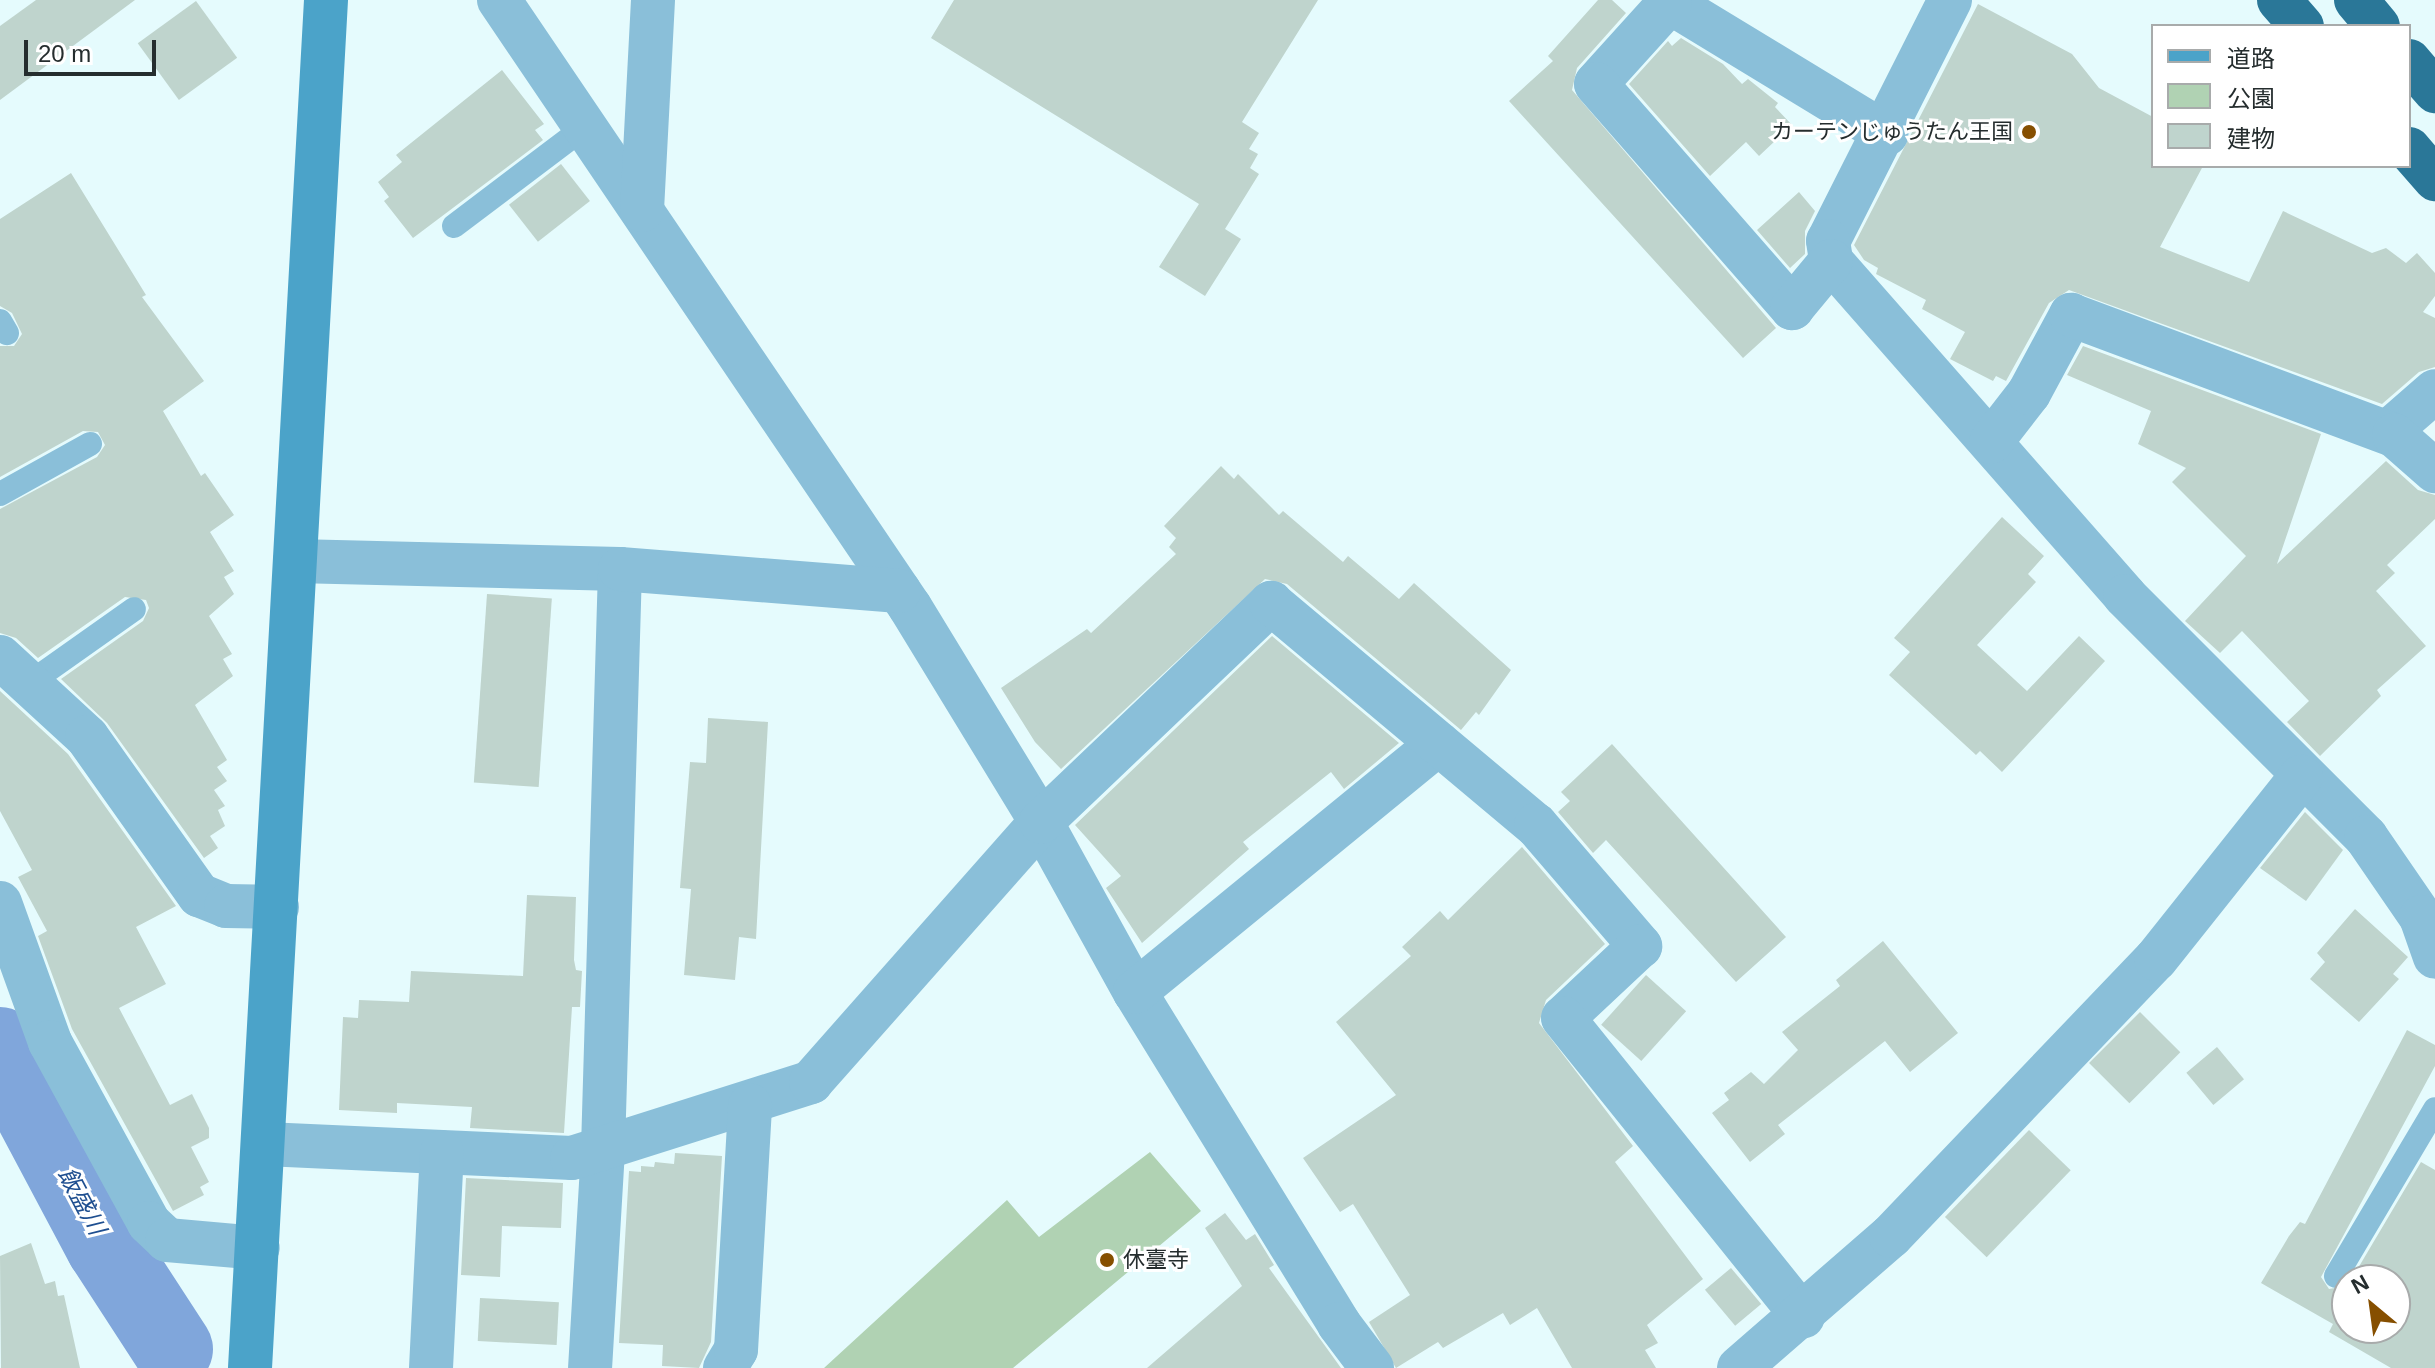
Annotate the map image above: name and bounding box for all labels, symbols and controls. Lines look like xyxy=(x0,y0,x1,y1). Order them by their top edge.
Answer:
scale bar xyxy=(28,24,160,74)
legend xyxy=(2151,24,2411,168)
text: 20 m xyxy=(38,40,91,67)
text: 道路 xyxy=(2227,45,2275,72)
text: 公園 xyxy=(2227,85,2275,112)
place label: カーテンじゅうたん王国 xyxy=(1771,119,2013,145)
marker: カーテンじゅうたん王国 xyxy=(2020,123,2038,141)
text: 建物 xyxy=(2227,125,2275,152)
water label: 飯盛川 xyxy=(52,1162,112,1240)
place label: 休臺寺 xyxy=(1123,1247,1189,1273)
marker: 休臺寺 xyxy=(1098,1251,1116,1269)
north arrow xyxy=(2331,1264,2411,1344)
text: N xyxy=(2347,1270,2373,1299)

